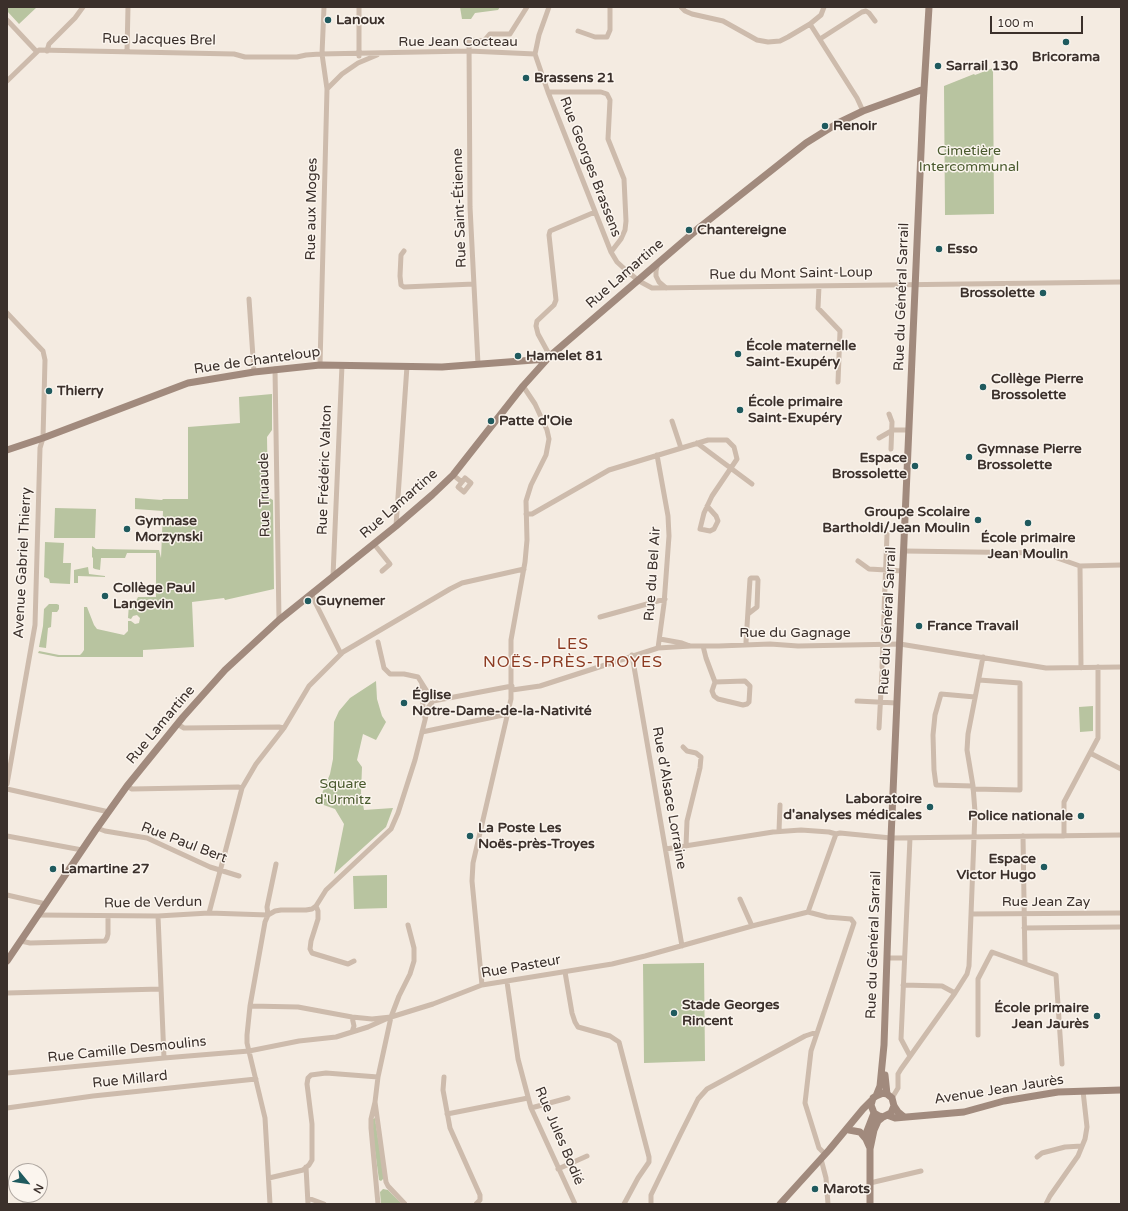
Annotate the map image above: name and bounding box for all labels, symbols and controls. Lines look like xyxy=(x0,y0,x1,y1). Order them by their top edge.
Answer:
scale bar xyxy=(992,8,1085,34)
place label: Lanoux xyxy=(336,12,385,28)
marker: Lanoux xyxy=(323,15,333,25)
text: 100 m xyxy=(997,16,1034,30)
street label: Rue Jacques Brel xyxy=(102,31,216,49)
street label: Rue Jean Cocteau xyxy=(398,34,518,50)
marker: Bricorama xyxy=(1061,37,1071,47)
place label: Bricorama xyxy=(1032,49,1100,65)
place label: Sarrail 130 xyxy=(946,58,1018,74)
marker: Sarrail 130 xyxy=(933,61,943,71)
place label: Brassens 21 xyxy=(534,70,615,86)
marker: Brassens 21 xyxy=(521,73,531,83)
street label: Rue Georges Brassens xyxy=(555,95,625,239)
place label: Renoir xyxy=(833,118,877,134)
marker: Renoir xyxy=(820,121,830,131)
park label: Cimetière Intercommunal xyxy=(919,143,1019,176)
street label: Rue Saint-Étienne xyxy=(450,148,470,268)
street label: Rue aux Moges xyxy=(303,157,321,261)
place label: Chantereigne xyxy=(697,222,787,238)
street label: Rue du Général Sarrail xyxy=(891,223,913,371)
marker: Chantereigne xyxy=(684,225,694,235)
street label: Rue Lamartine xyxy=(583,236,667,312)
place label: Esso xyxy=(947,241,978,257)
marker: Esso xyxy=(934,244,944,254)
street label: Rue du Mont Saint-Loup xyxy=(709,264,873,284)
place label: Brossolette xyxy=(960,285,1035,301)
marker: Brossolette xyxy=(1038,288,1048,298)
place label: École maternelle Saint-Exupéry xyxy=(746,338,856,370)
street label: Rue de Chanteloup xyxy=(193,344,321,378)
place label: Hamelet 81 xyxy=(526,348,603,364)
marker: École maternelle Saint-Exupéry xyxy=(733,349,743,359)
marker: Hamelet 81 xyxy=(513,351,523,361)
place label: Collège Pierre Brossolette xyxy=(991,371,1083,404)
marker: Collège Pierre Brossolette xyxy=(978,382,988,392)
place label: Thierry xyxy=(57,383,104,399)
marker: Thierry xyxy=(44,386,54,396)
place label: École primaire Saint-Exupéry xyxy=(748,394,843,426)
street label: Rue Frédéric Valton xyxy=(314,404,336,536)
marker: École primaire Saint-Exupéry xyxy=(735,405,745,415)
place label: Patte d'Oie xyxy=(499,413,572,429)
marker: Patte d'Oie xyxy=(486,416,496,426)
place label: Gymnase Pierre Brossolette xyxy=(977,441,1082,474)
place label: Espace Brossolette xyxy=(832,450,907,482)
street label: Rue Truaude xyxy=(256,452,274,538)
marker: Gymnase Pierre Brossolette xyxy=(964,452,974,462)
marker: Espace Brossolette xyxy=(910,461,920,471)
street label: Rue Lamartine xyxy=(357,466,441,542)
street label: Avenue Gabriel Thierry xyxy=(11,487,35,639)
place label: Groupe Scolaire Bartholdi/Jean Moulin xyxy=(822,504,970,536)
place label: Gymnase Morzynski xyxy=(135,513,203,546)
marker: Groupe Scolaire Bartholdi/Jean Moulin xyxy=(973,515,983,525)
marker: École primaire Jean Moulin xyxy=(1023,518,1033,528)
marker: Gymnase Morzynski xyxy=(122,524,132,534)
street label: Rue du Bel Air xyxy=(641,526,665,622)
place label: École primaire Jean Moulin xyxy=(981,530,1075,562)
street label: Rue du Général Sarrail xyxy=(876,546,900,696)
place label: Collège Paul Langevin xyxy=(113,580,195,612)
marker: Collège Paul Langevin xyxy=(100,591,110,601)
place label: Guynemer xyxy=(316,593,385,609)
marker: Guynemer xyxy=(303,596,313,606)
place label: France Travail xyxy=(927,618,1019,634)
marker: France Travail xyxy=(914,621,924,631)
street label: Rue du Gagnage xyxy=(739,625,851,641)
district label: LES NOËS-PRÈS-TROYES xyxy=(483,635,663,673)
street label: Rue Lamartine xyxy=(123,682,199,768)
place label: Église Notre-Dame-de-la-Nativité xyxy=(412,687,592,720)
marker: Église Notre-Dame-de-la-Nativité xyxy=(399,698,409,708)
street label: Rue d'Alsace Lorraine xyxy=(648,725,690,871)
park label: Square d'Urmitz xyxy=(315,776,371,808)
place label: Laboratoire d'analyses médicales xyxy=(783,791,922,824)
marker: Laboratoire d'analyses médicales xyxy=(925,802,935,812)
place label: Police nationale xyxy=(968,808,1073,824)
marker: Police nationale xyxy=(1076,811,1086,821)
street label: Rue Paul Bert xyxy=(139,819,229,867)
place label: La Poste Les Noës-près-Troyes xyxy=(478,820,595,852)
marker: La Poste Les Noës-près-Troyes xyxy=(465,831,475,841)
place label: Espace Victor Hugo xyxy=(956,851,1036,884)
place label: Lamartine 27 xyxy=(61,861,150,877)
marker: Espace Victor Hugo xyxy=(1039,862,1049,872)
marker: Lamartine 27 xyxy=(48,864,58,874)
street label: Rue du Général Sarrail xyxy=(863,871,885,1019)
street label: Rue de Verdun xyxy=(104,894,202,912)
street label: Rue Jean Zay xyxy=(1002,894,1090,910)
street label: Rue Pasteur xyxy=(480,952,562,982)
place label: Stade Georges Rincent xyxy=(682,997,780,1030)
place label: École primaire Jean Jaurès xyxy=(994,1000,1089,1032)
marker: Stade Georges Rincent xyxy=(669,1008,679,1018)
marker: École primaire Jean Jaurès xyxy=(1092,1011,1102,1021)
street label: Rue Camille Desmoulins xyxy=(47,1033,207,1067)
street label: Rue Millard xyxy=(91,1068,169,1092)
street label: Avenue Jean Jaurès xyxy=(933,1071,1065,1109)
street label: Rue Jules Bodié xyxy=(531,1084,587,1188)
north arrow xyxy=(8,1163,48,1203)
place label: Marots xyxy=(823,1181,870,1197)
text: N xyxy=(30,1182,46,1196)
marker: Marots xyxy=(810,1184,820,1194)

